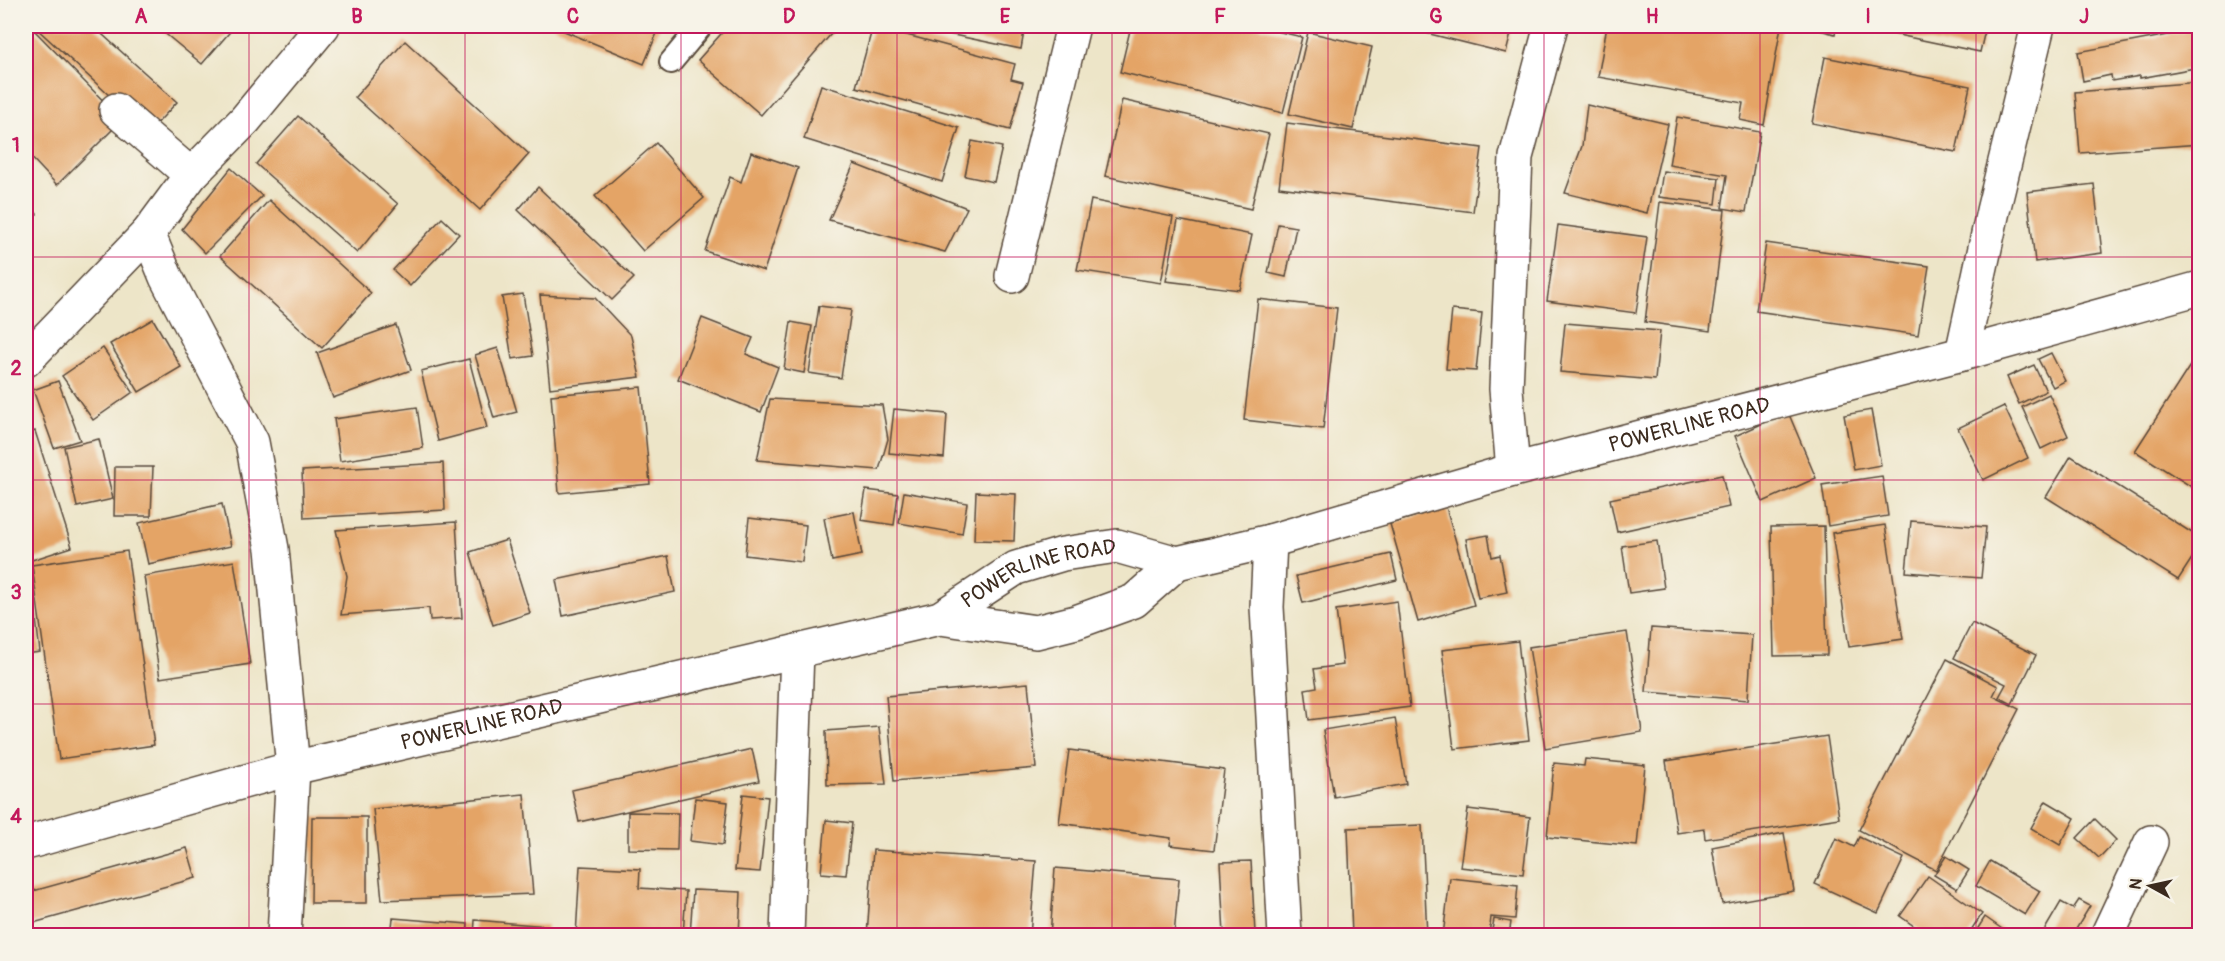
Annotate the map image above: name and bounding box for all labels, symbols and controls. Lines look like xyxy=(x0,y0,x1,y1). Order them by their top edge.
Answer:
text: A xyxy=(135,4,148,29)
text: B xyxy=(351,4,363,29)
text: C xyxy=(567,4,579,29)
text: D xyxy=(783,4,796,29)
text: E xyxy=(1000,4,1011,29)
text: F xyxy=(1214,4,1226,29)
text: G xyxy=(1429,4,1443,29)
text: H xyxy=(1646,4,1659,29)
text: I xyxy=(1865,4,1871,29)
text: J xyxy=(2079,4,2089,29)
text: 1 xyxy=(12,133,20,158)
text: 2 xyxy=(10,356,22,381)
street label: POWERLINE ROAD xyxy=(1606,391,1773,459)
street label: POWERLINE ROAD xyxy=(956,533,1118,615)
text: 3 xyxy=(10,580,22,605)
street label: POWERLINE ROAD xyxy=(398,693,566,757)
text: 4 xyxy=(10,804,22,829)
north arrow xyxy=(2120,856,2180,916)
text: N xyxy=(2125,877,2147,891)

